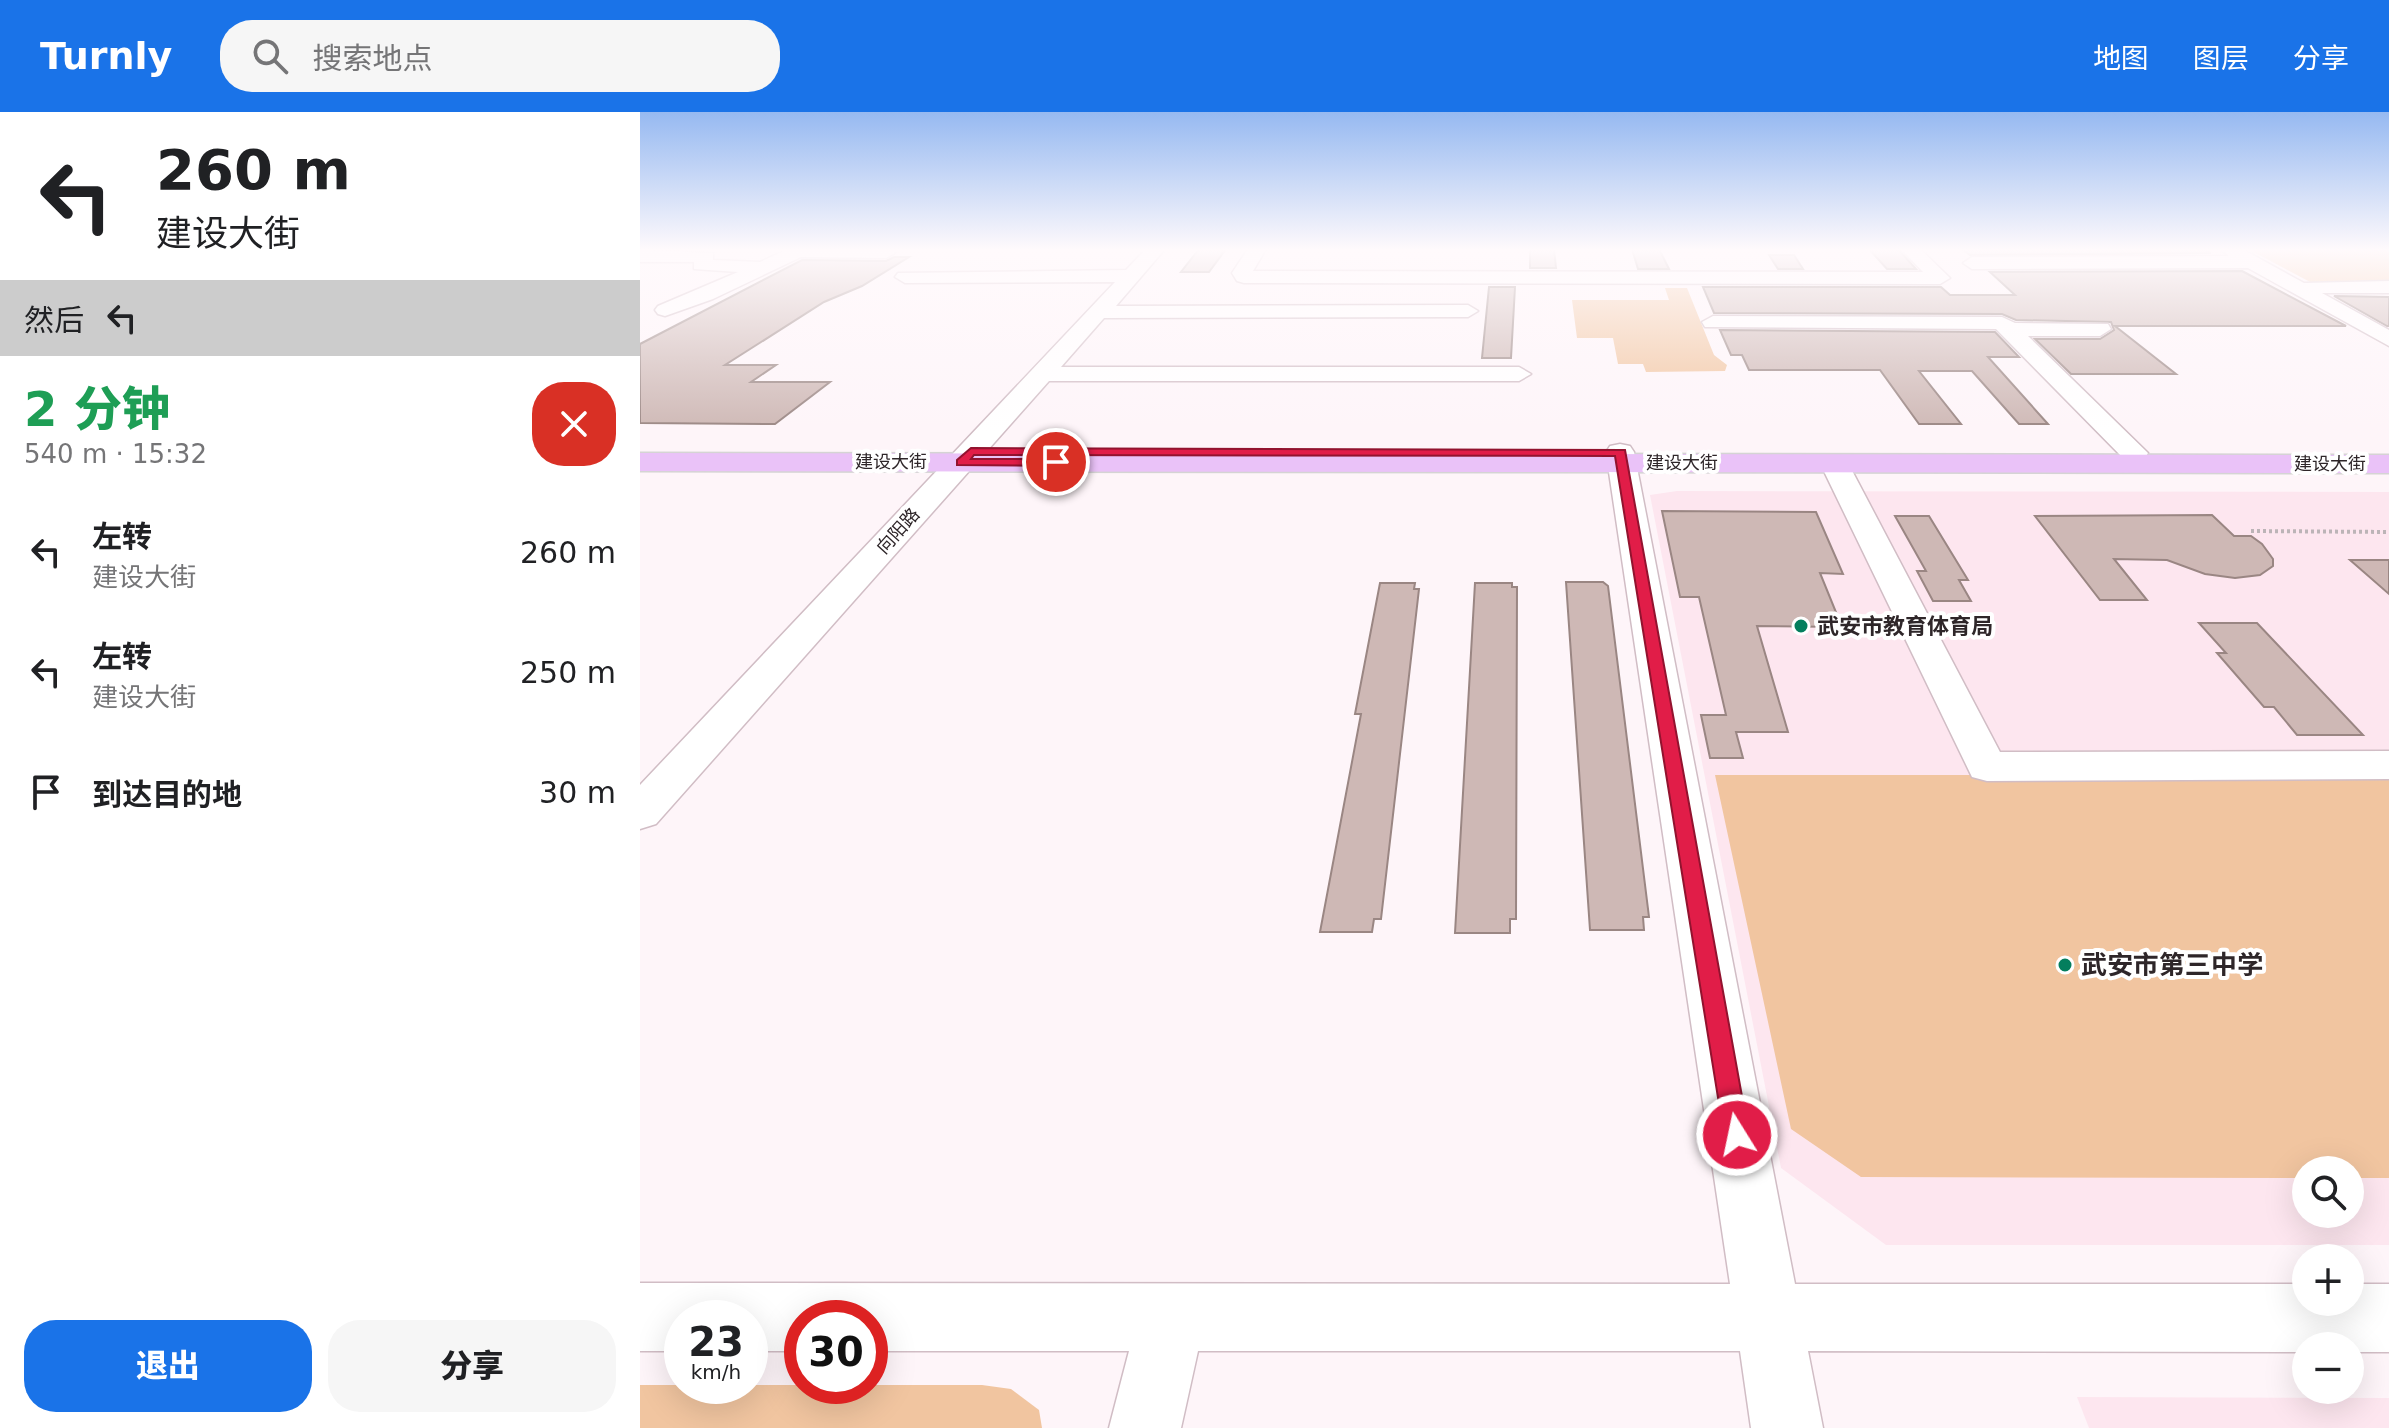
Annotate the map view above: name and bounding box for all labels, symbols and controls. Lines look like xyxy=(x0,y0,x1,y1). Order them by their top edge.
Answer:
search box xyxy=(220,20,780,92)
text: Turnly xyxy=(40,34,172,78)
icon: search xyxy=(248,34,292,78)
text: 搜索地点 xyxy=(312,41,432,76)
text: 地图 xyxy=(2093,42,2149,75)
text: 图层 xyxy=(2193,42,2249,75)
text: 分享 xyxy=(2293,42,2349,75)
text: 260 m xyxy=(156,137,351,202)
icon: left xyxy=(24,144,128,248)
text: 建设大街 xyxy=(156,213,300,254)
icon: left xyxy=(100,296,144,340)
text: 然后 xyxy=(24,303,84,338)
text: 2 分钟 xyxy=(24,381,170,437)
button: close xyxy=(532,382,616,466)
pin xyxy=(1022,428,1090,496)
text: 540 m · 15:32 xyxy=(24,439,207,469)
icon: arrive xyxy=(1034,440,1078,484)
street label: 建设大街 xyxy=(855,451,927,472)
street label: 建设大街 xyxy=(1646,452,1718,473)
street label: 建设大街 xyxy=(2294,453,2366,474)
street label: 向阳路 xyxy=(872,504,923,558)
text: 左转 xyxy=(92,519,152,554)
icon: left xyxy=(24,530,68,574)
text: 260 m xyxy=(520,535,616,570)
text: 建设大街 xyxy=(92,562,196,592)
place label: 武安市教育体育局 xyxy=(1817,614,1993,639)
marker: 武安市教育体育局 xyxy=(1792,617,1810,635)
text: 左转 xyxy=(92,639,152,674)
icon: left xyxy=(24,650,68,694)
text: 250 m xyxy=(520,655,616,690)
text: 建设大街 xyxy=(92,682,196,712)
icon: arrive xyxy=(24,770,68,814)
text: 30 m xyxy=(539,775,616,810)
text: 到达目的地 xyxy=(92,777,242,812)
place label: 武安市第三中学 xyxy=(2081,950,2263,980)
marker: 武安市第三中学 xyxy=(2056,956,2074,974)
position arrow xyxy=(1695,1093,1779,1177)
map controls xyxy=(2292,1156,2364,1404)
button: search xyxy=(2292,1156,2364,1228)
button: + xyxy=(2292,1244,2364,1316)
speed limit sign: 30 xyxy=(784,1300,888,1404)
text: 23 xyxy=(688,1319,744,1365)
button: 退出 xyxy=(24,1320,312,1412)
button: 分享 xyxy=(328,1320,616,1412)
button: − xyxy=(2292,1332,2364,1404)
text: km/h xyxy=(691,1360,741,1384)

